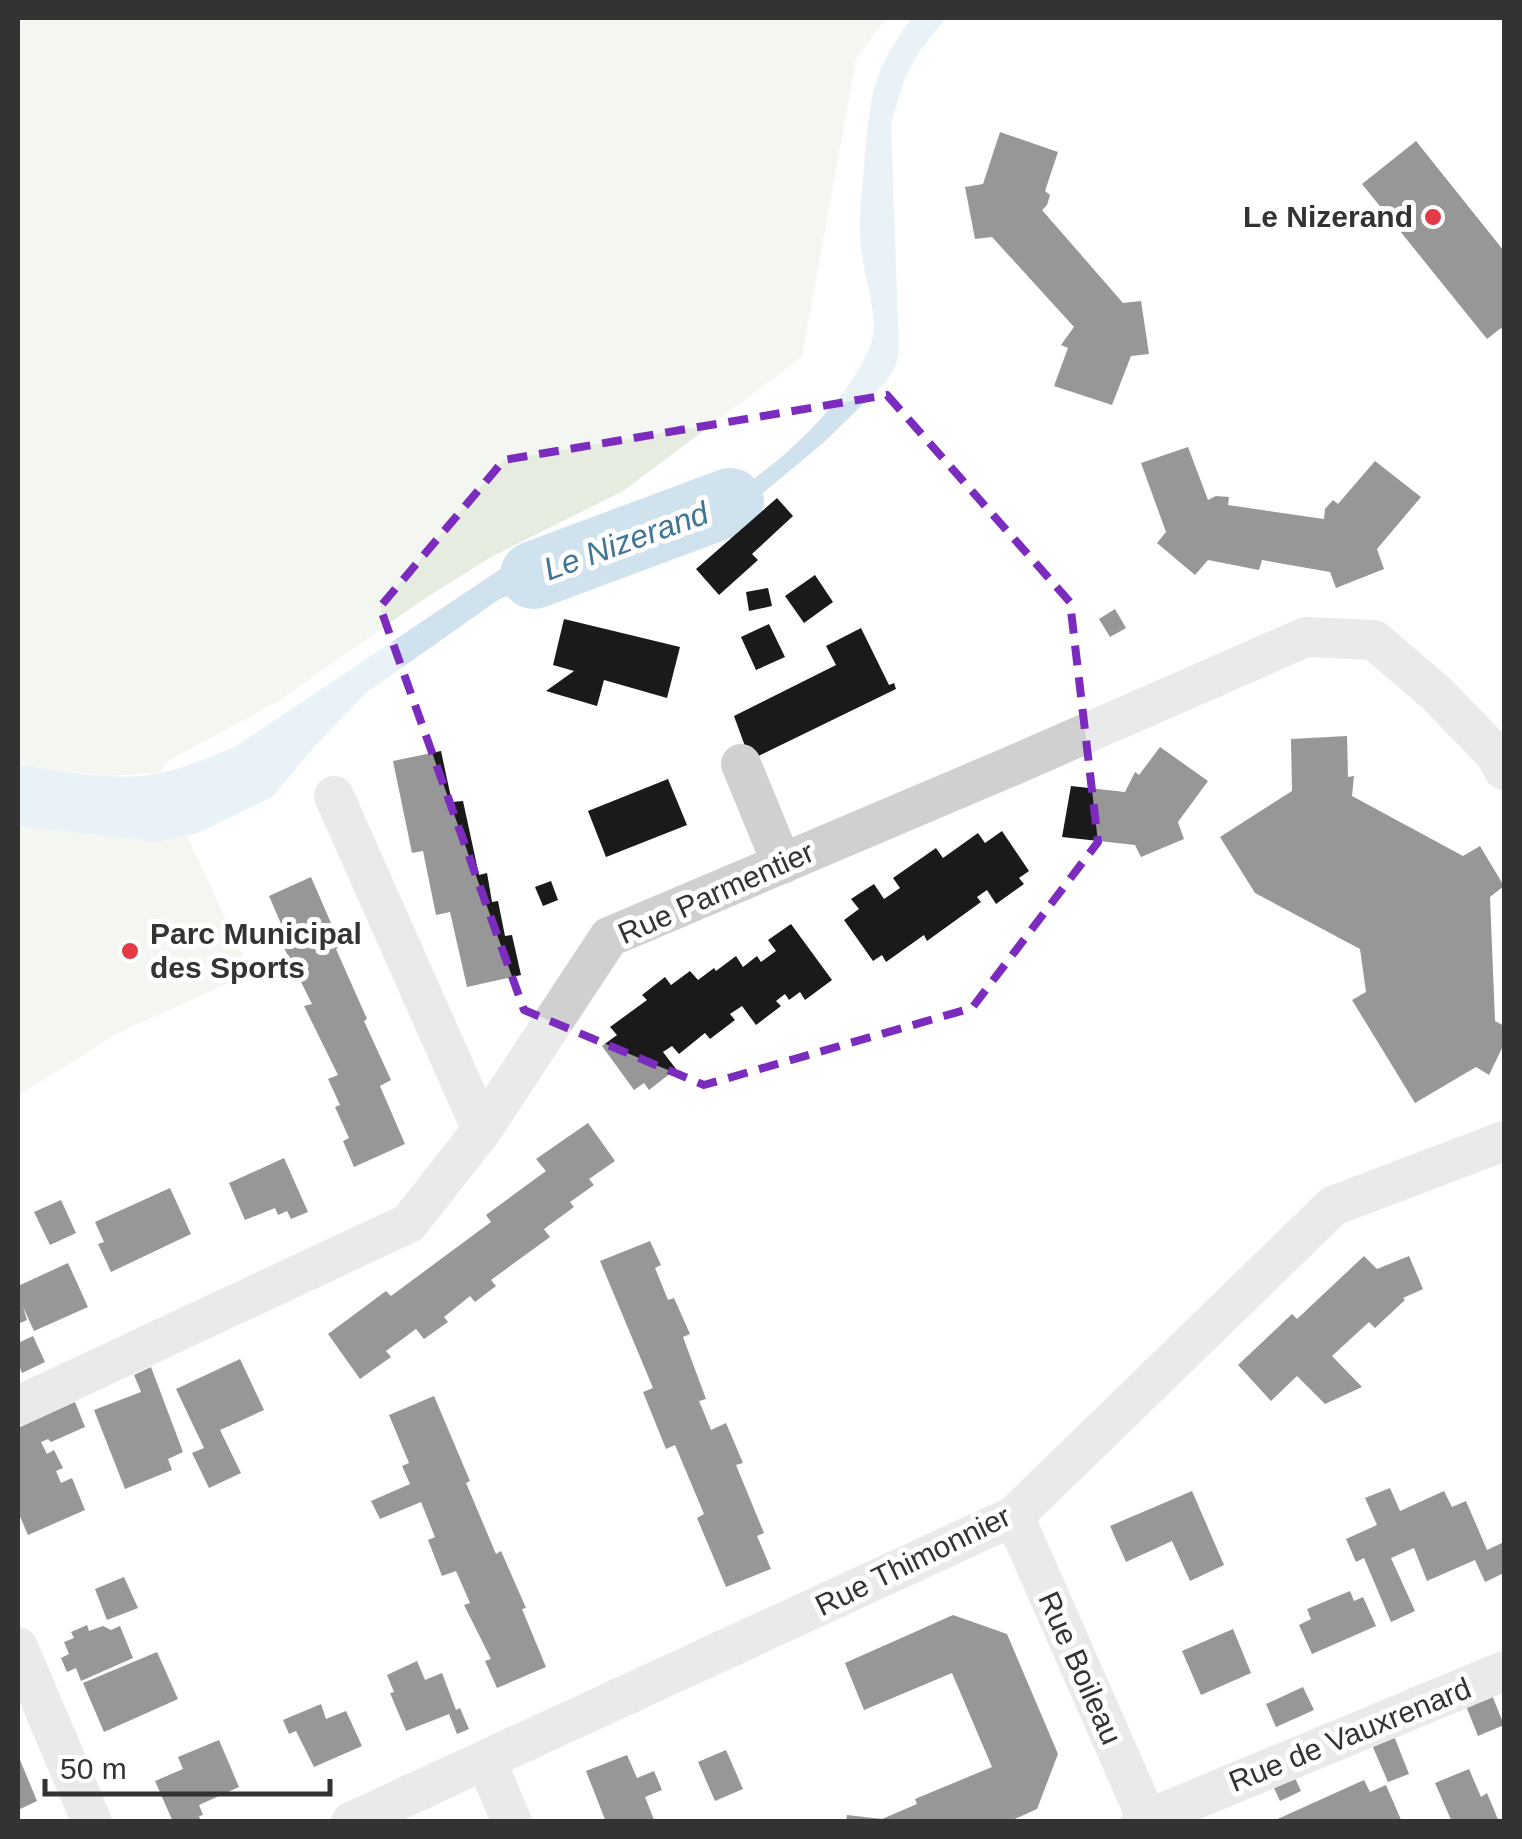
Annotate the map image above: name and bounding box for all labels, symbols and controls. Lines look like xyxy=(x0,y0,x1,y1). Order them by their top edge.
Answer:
place label: Le Nizerand xyxy=(1243,200,1413,233)
marker: Le Nizerand xyxy=(1422,206,1444,228)
water label: Le Nizerand xyxy=(539,494,714,587)
street label: Rue Parmentier xyxy=(613,835,818,950)
place label: Parc Municipal des Sports xyxy=(150,917,362,984)
marker: Parc Municipal des Sports xyxy=(119,940,141,962)
street label: Rue Thimonnier xyxy=(810,1499,1016,1622)
street label: Rue Boileau xyxy=(1032,1586,1129,1749)
street label: Rue de Vauxrenard xyxy=(1224,1671,1476,1798)
scale bar xyxy=(45,1734,330,1796)
text: 50 m xyxy=(60,1752,127,1785)

